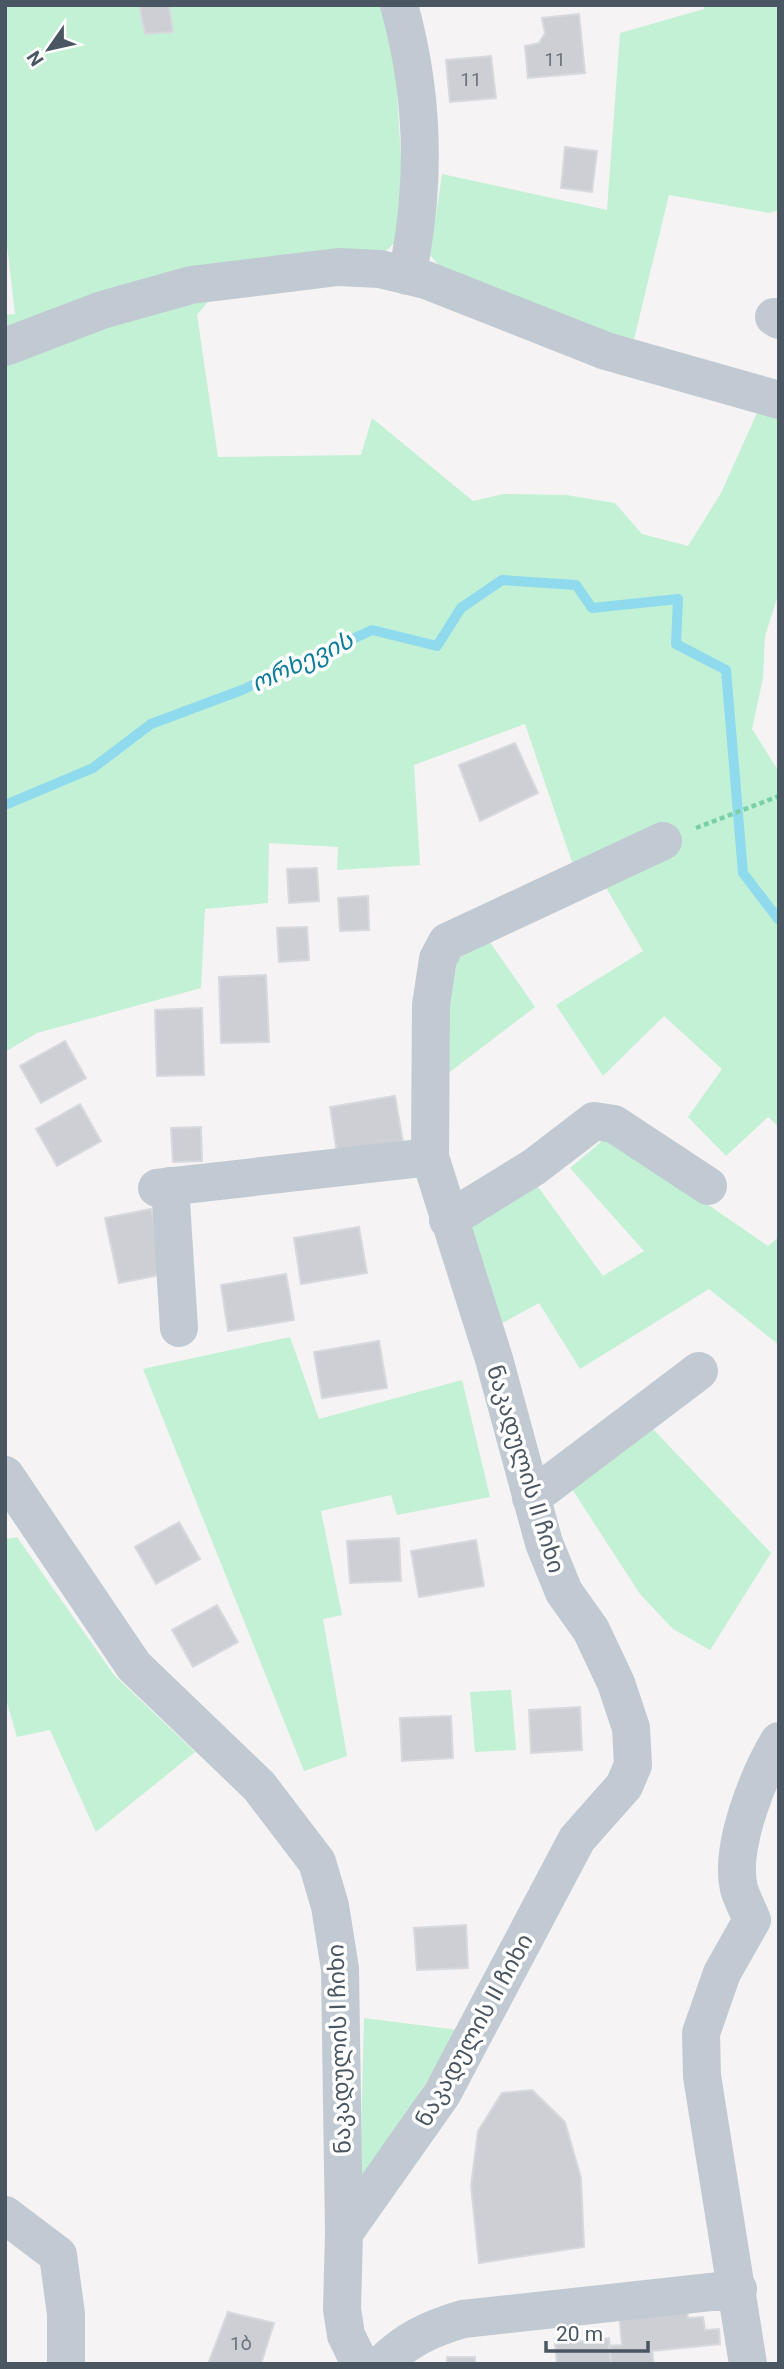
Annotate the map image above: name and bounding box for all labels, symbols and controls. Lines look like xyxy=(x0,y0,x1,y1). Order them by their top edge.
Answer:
north arrow xyxy=(14,14,84,84)
text: N xyxy=(22,46,49,70)
house number: 11 xyxy=(544,48,566,71)
house number: 11 xyxy=(460,68,482,91)
water label: ორხევის xyxy=(247,626,358,698)
street label: ნაკადულის II ჩიხი xyxy=(481,1362,570,1576)
street label: ნაკადულის II ჩიხი xyxy=(410,1929,539,2131)
street label: ნაკადულის I ჩიხი xyxy=(322,1944,357,2154)
scale bar xyxy=(546,2310,648,2354)
text: 20 m xyxy=(556,2322,603,2346)
house number: 1ბ xyxy=(230,2332,252,2355)

